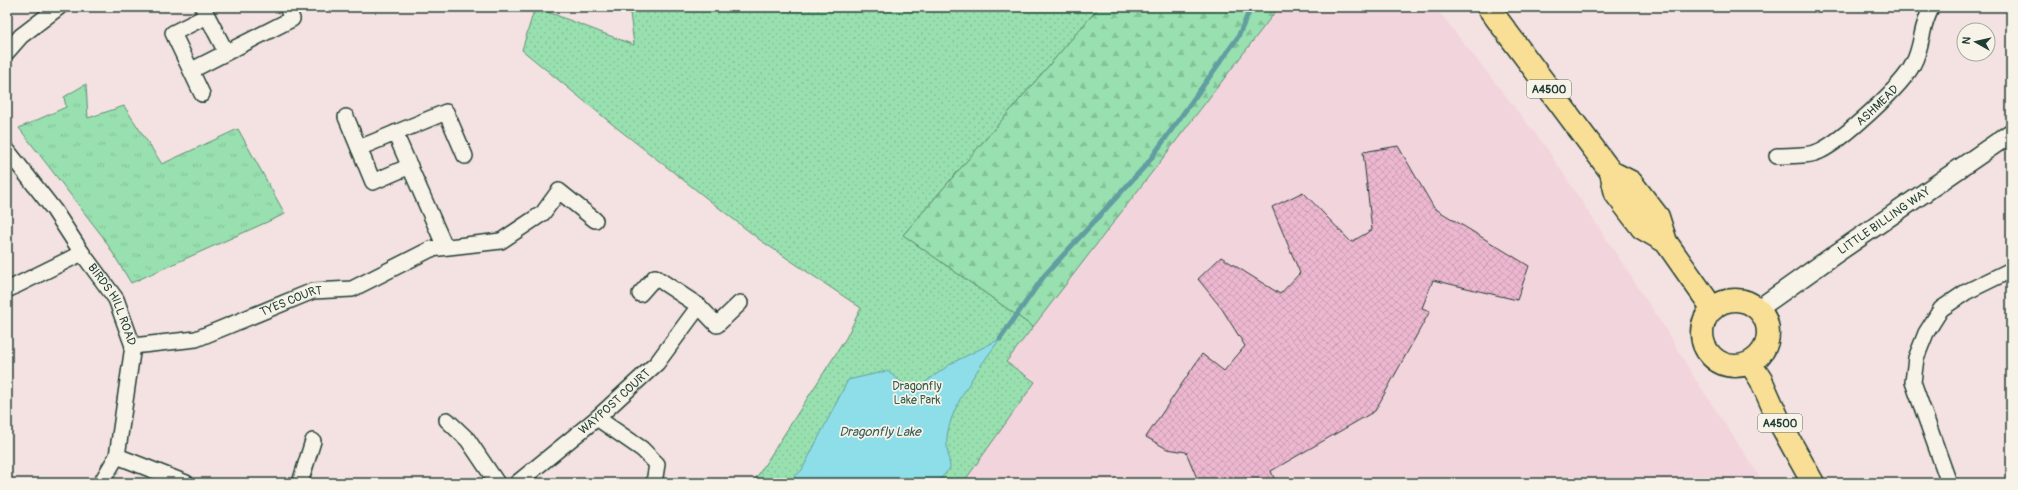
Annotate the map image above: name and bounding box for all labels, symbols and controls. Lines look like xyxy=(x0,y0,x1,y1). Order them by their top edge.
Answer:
north arrow xyxy=(1956,22,1996,62)
text: N xyxy=(1960,36,1974,45)
road number: A4500 xyxy=(1527,80,1571,98)
street label: ASHMEAD xyxy=(1853,82,1902,129)
street label: LITTLE BILLING WAY xyxy=(1835,184,1934,258)
street label: BIRDS HILL ROAD xyxy=(84,261,139,348)
street label: TYES COURT xyxy=(258,284,323,320)
street label: WAYPOST COURT xyxy=(576,366,654,438)
park label: Dragonfly Lake Park xyxy=(892,379,942,408)
road number: A4500 xyxy=(1758,414,1802,432)
water label: Dragonfly Lake xyxy=(839,424,922,440)

